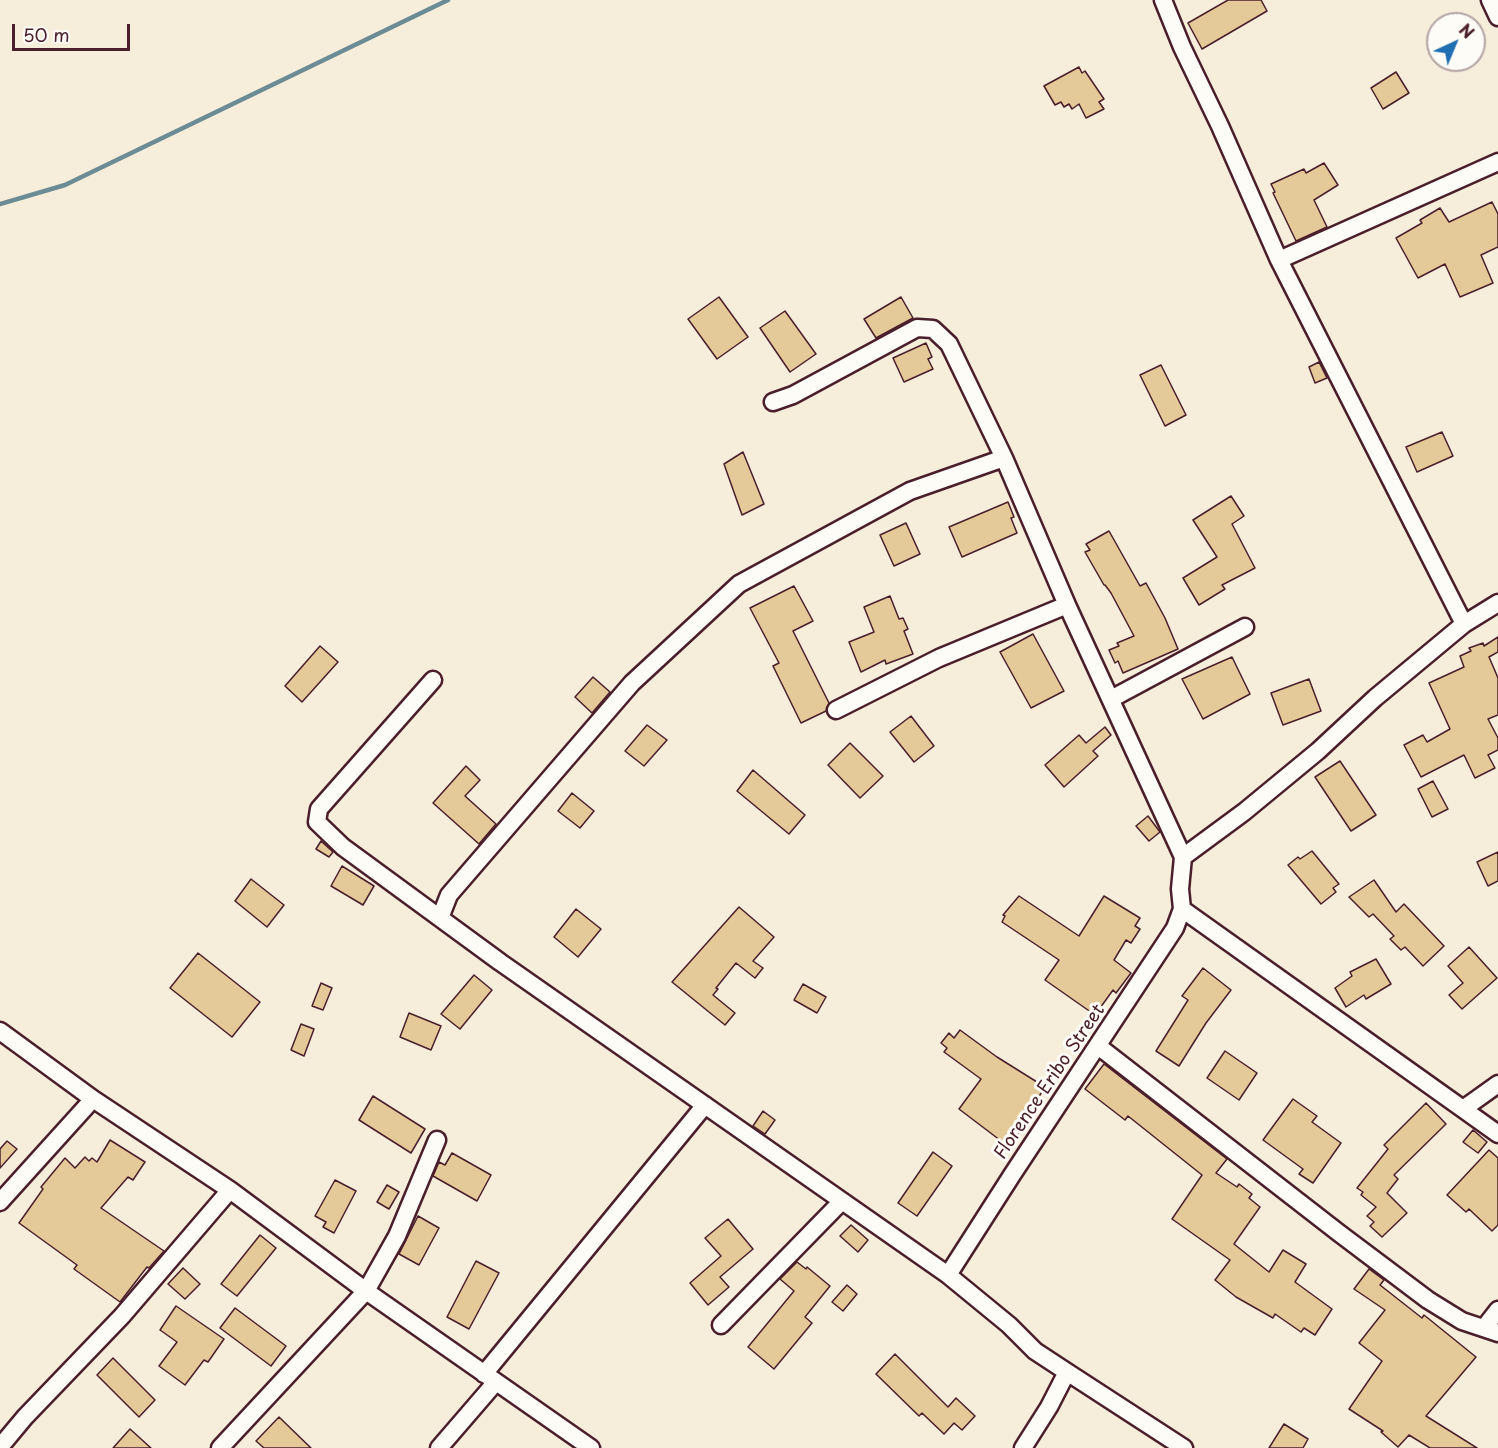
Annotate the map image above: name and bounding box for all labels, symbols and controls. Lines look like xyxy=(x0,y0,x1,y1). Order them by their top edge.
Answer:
scale bar xyxy=(15,12,134,50)
north arrow xyxy=(1426,12,1486,72)
text: N xyxy=(1454,17,1480,44)
text: 50 m xyxy=(23,21,70,48)
street label: Florence Eribo Street xyxy=(990,1001,1110,1163)

